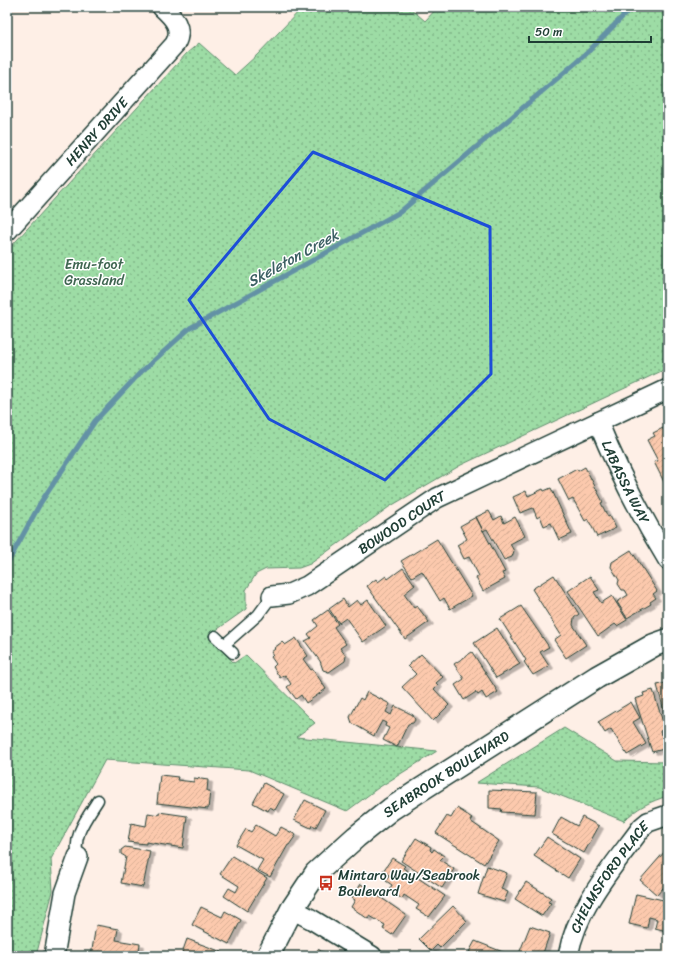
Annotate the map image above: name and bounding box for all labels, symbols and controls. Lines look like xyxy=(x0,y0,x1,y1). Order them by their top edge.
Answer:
scale bar xyxy=(529,18,651,44)
text: 50 m xyxy=(535,21,562,43)
street label: HENRY DRIVE xyxy=(59,90,135,172)
water label: Skeleton Creek xyxy=(242,222,345,294)
park label: Emu-foot Grassland xyxy=(64,252,125,293)
street label: LABASSA WAY xyxy=(595,436,657,529)
street label: BOWOOD COURT xyxy=(353,483,450,561)
street label: SEABROOK BOULEVARD xyxy=(377,723,515,824)
street label: CHELMSFORD PLACE xyxy=(563,813,655,937)
place label: Mintaro Way/Seabrook Boulevard xyxy=(338,863,480,904)
bus stop icon: Mintaro Way/Seabrook Boulevard xyxy=(317,874,335,892)

